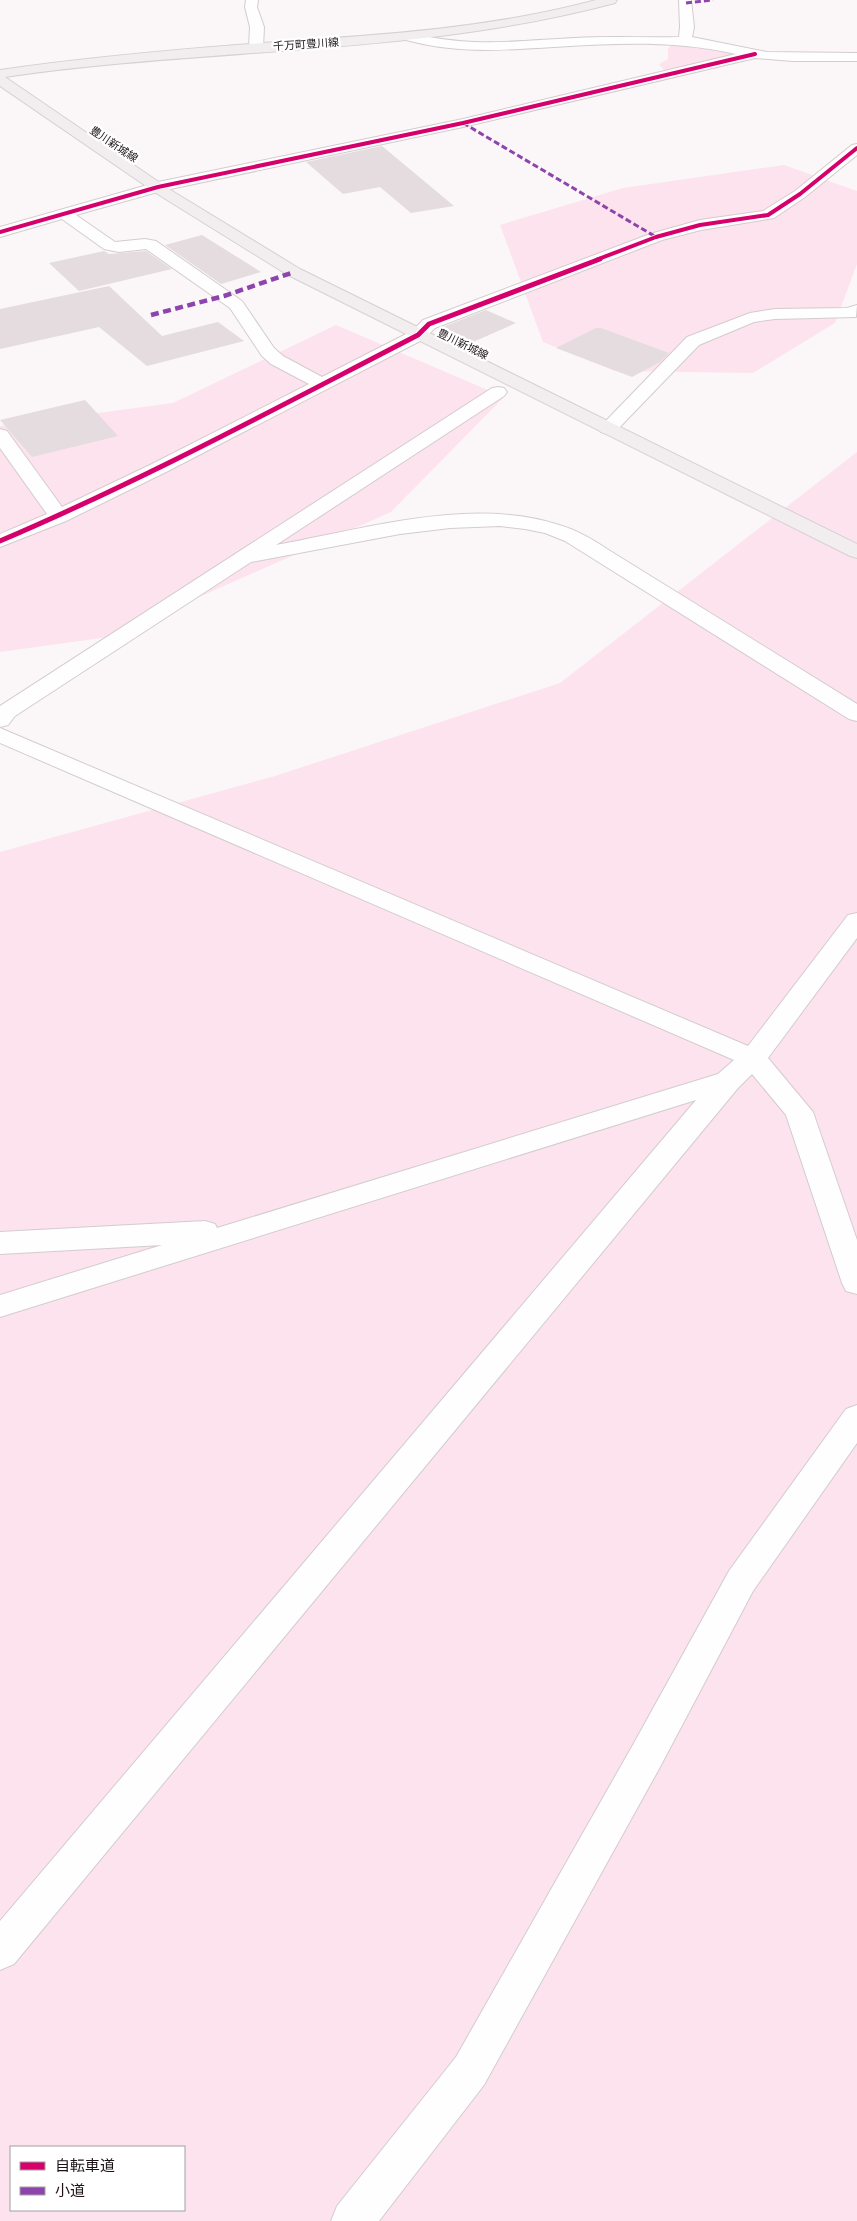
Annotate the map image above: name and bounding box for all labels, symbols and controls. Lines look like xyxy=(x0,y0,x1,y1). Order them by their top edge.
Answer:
street label: 千万町豊川線 xyxy=(273,36,339,53)
street label: 豊川新城線 xyxy=(87,124,140,165)
street label: 豊川新城線 xyxy=(435,327,490,362)
legend xyxy=(10,2146,185,2211)
text: 自転車道 xyxy=(55,2157,115,2175)
text: 小道 xyxy=(55,2182,85,2200)

